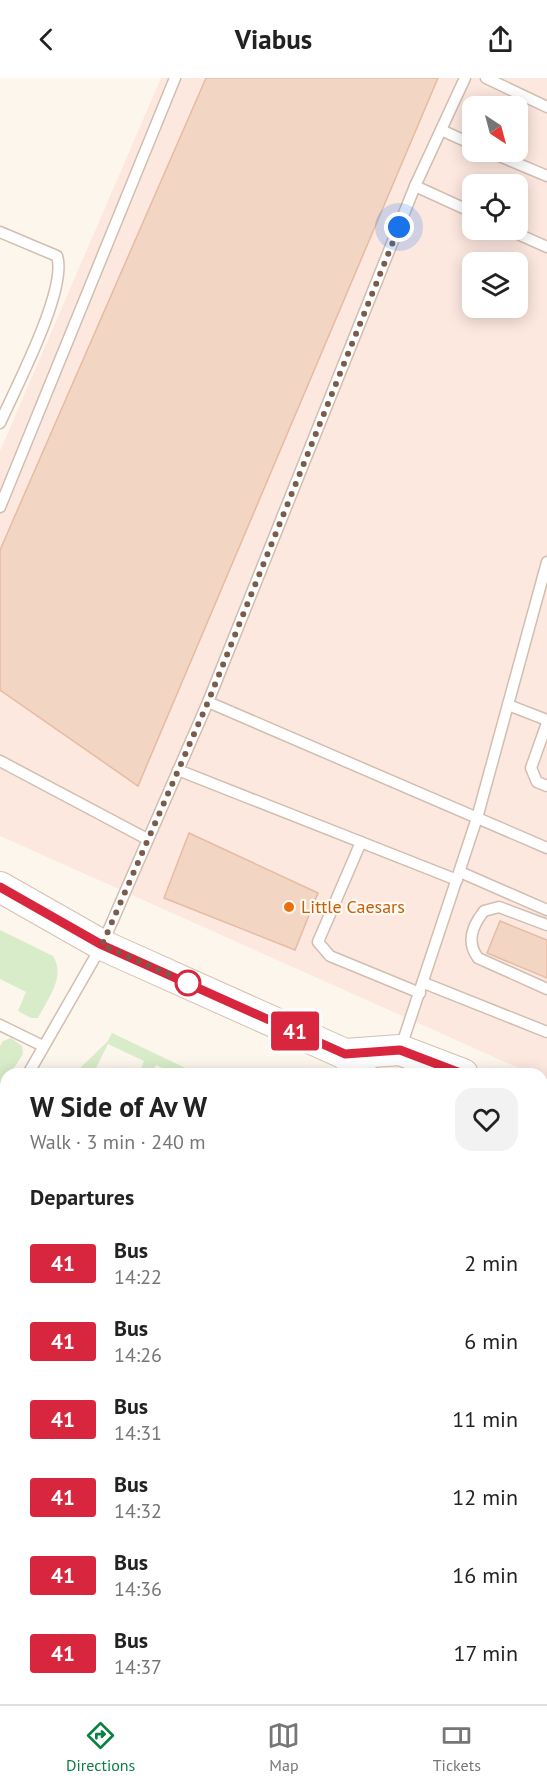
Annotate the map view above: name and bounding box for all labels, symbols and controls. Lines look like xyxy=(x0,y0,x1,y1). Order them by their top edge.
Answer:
text: Viabus xyxy=(235,22,312,56)
icon: back xyxy=(30,23,63,56)
icon: share xyxy=(484,23,517,56)
north arrow xyxy=(462,96,528,162)
map controls xyxy=(462,96,528,318)
button: locate xyxy=(462,174,528,240)
your location xyxy=(384,212,414,242)
button: layers xyxy=(462,252,528,318)
place label: Little Caesars xyxy=(301,895,405,918)
marker: Little Caesars xyxy=(282,900,296,914)
unlabelled marker xyxy=(175,970,201,996)
line badge: 41 xyxy=(268,1012,322,1050)
text: 41 xyxy=(283,1018,307,1045)
text: W Side of Av W xyxy=(30,1088,207,1125)
button: heart xyxy=(455,1088,518,1151)
text: Walk · 3 min · 240 m xyxy=(30,1129,206,1155)
text: Departures xyxy=(30,1183,134,1211)
text: Bus xyxy=(114,1236,148,1264)
text: 2 min xyxy=(464,1249,518,1277)
text: 41 xyxy=(51,1250,75,1277)
text: 14:22 xyxy=(114,1264,162,1290)
text: Bus xyxy=(114,1314,148,1342)
text: 6 min xyxy=(464,1327,518,1355)
text: 41 xyxy=(51,1328,75,1355)
text: 14:26 xyxy=(114,1342,162,1368)
text: Bus xyxy=(114,1392,148,1420)
text: 11 min xyxy=(452,1405,518,1433)
text: 41 xyxy=(51,1406,75,1433)
text: 14:31 xyxy=(114,1420,162,1446)
text: Bus xyxy=(114,1470,148,1498)
text: 12 min xyxy=(452,1483,518,1511)
text: 41 xyxy=(51,1484,75,1511)
text: 14:32 xyxy=(114,1498,162,1524)
text: Bus xyxy=(114,1548,148,1576)
text: 16 min xyxy=(452,1561,518,1589)
text: 41 xyxy=(51,1562,75,1589)
text: 14:36 xyxy=(114,1576,162,1602)
text: Bus xyxy=(114,1626,148,1654)
text: 17 min xyxy=(454,1639,518,1667)
text: 41 xyxy=(51,1640,75,1667)
text: 14:37 xyxy=(114,1654,162,1680)
tab: Directions xyxy=(66,1719,135,1775)
tab: Map xyxy=(267,1719,300,1775)
tab: Tickets xyxy=(433,1719,481,1775)

